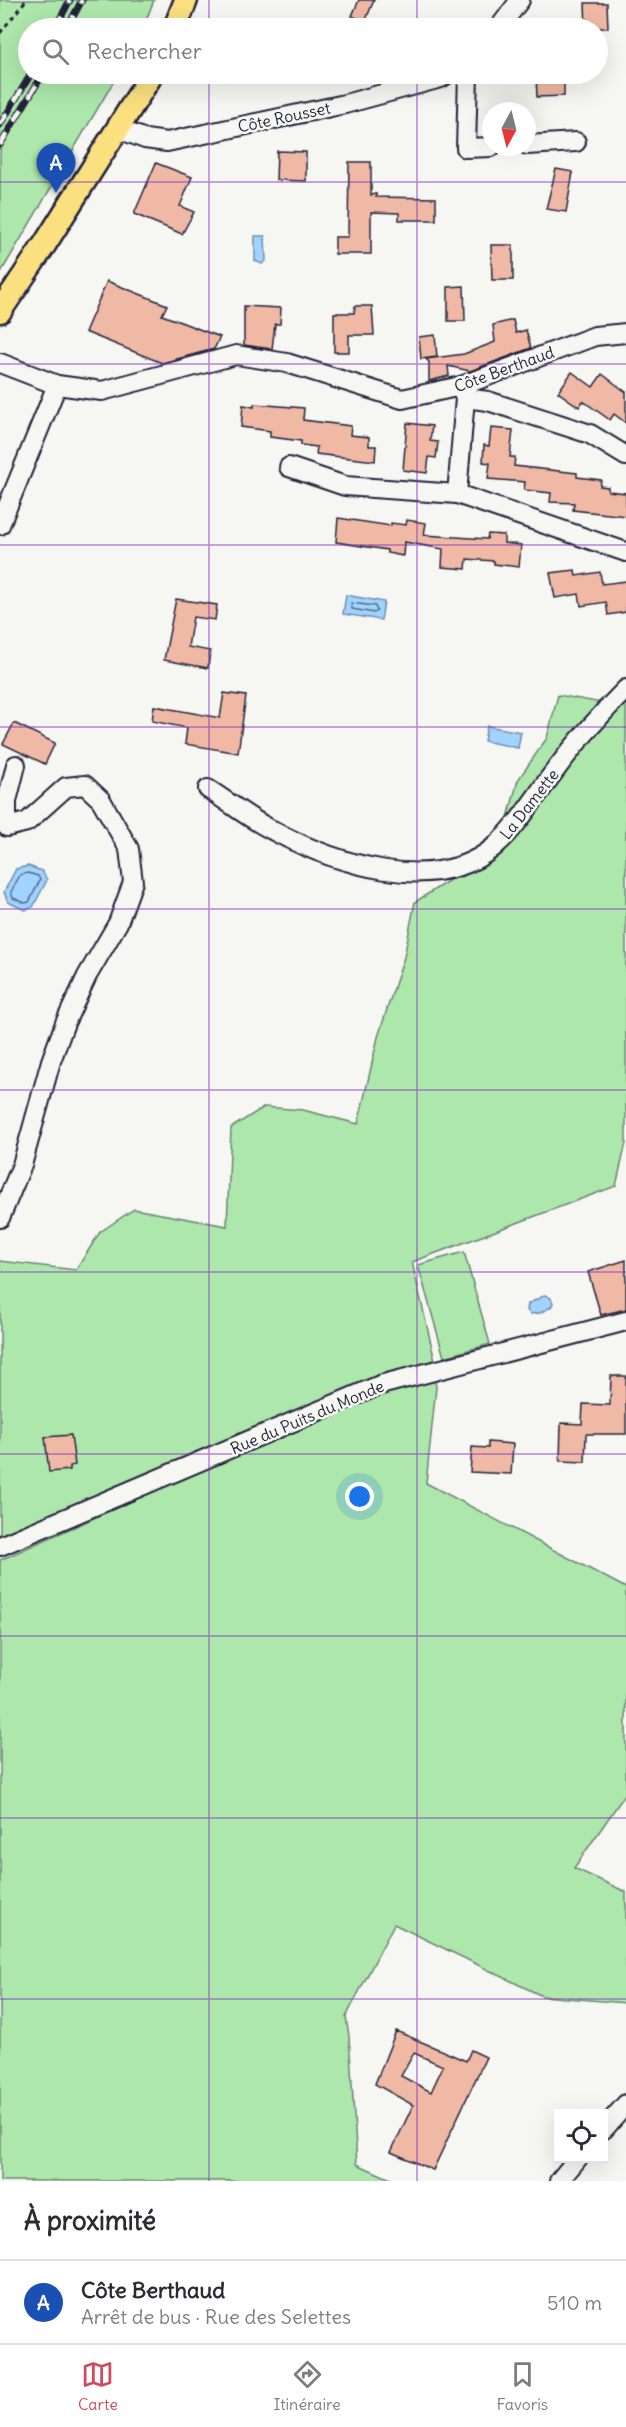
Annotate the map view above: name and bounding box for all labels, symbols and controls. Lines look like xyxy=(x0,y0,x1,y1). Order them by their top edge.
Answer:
search box xyxy=(18,18,608,84)
icon: search xyxy=(39,35,72,68)
text: Rechercher xyxy=(87,37,202,65)
street label: Côte Rousset xyxy=(236,97,333,137)
north arrow xyxy=(482,102,536,156)
pin: A xyxy=(36,144,76,193)
street label: Côte Berthaud xyxy=(451,342,557,396)
street label: La Damette xyxy=(495,765,563,843)
street label: Rue du Puits du Monde xyxy=(227,1376,387,1458)
your location xyxy=(345,1482,374,1511)
map controls xyxy=(554,2109,608,2163)
button: locate xyxy=(554,2109,608,2163)
text: À proximité xyxy=(24,2204,156,2237)
text: Côte Berthaud xyxy=(81,2276,225,2304)
text: A xyxy=(37,2290,50,2315)
text: 510 m xyxy=(547,2290,602,2315)
text: Arrêt de bus · Rue des Selettes xyxy=(81,2304,351,2329)
tab: Carte xyxy=(78,2358,118,2414)
tab: Itinéraire xyxy=(274,2358,341,2414)
tab: Favoris xyxy=(497,2358,548,2414)

